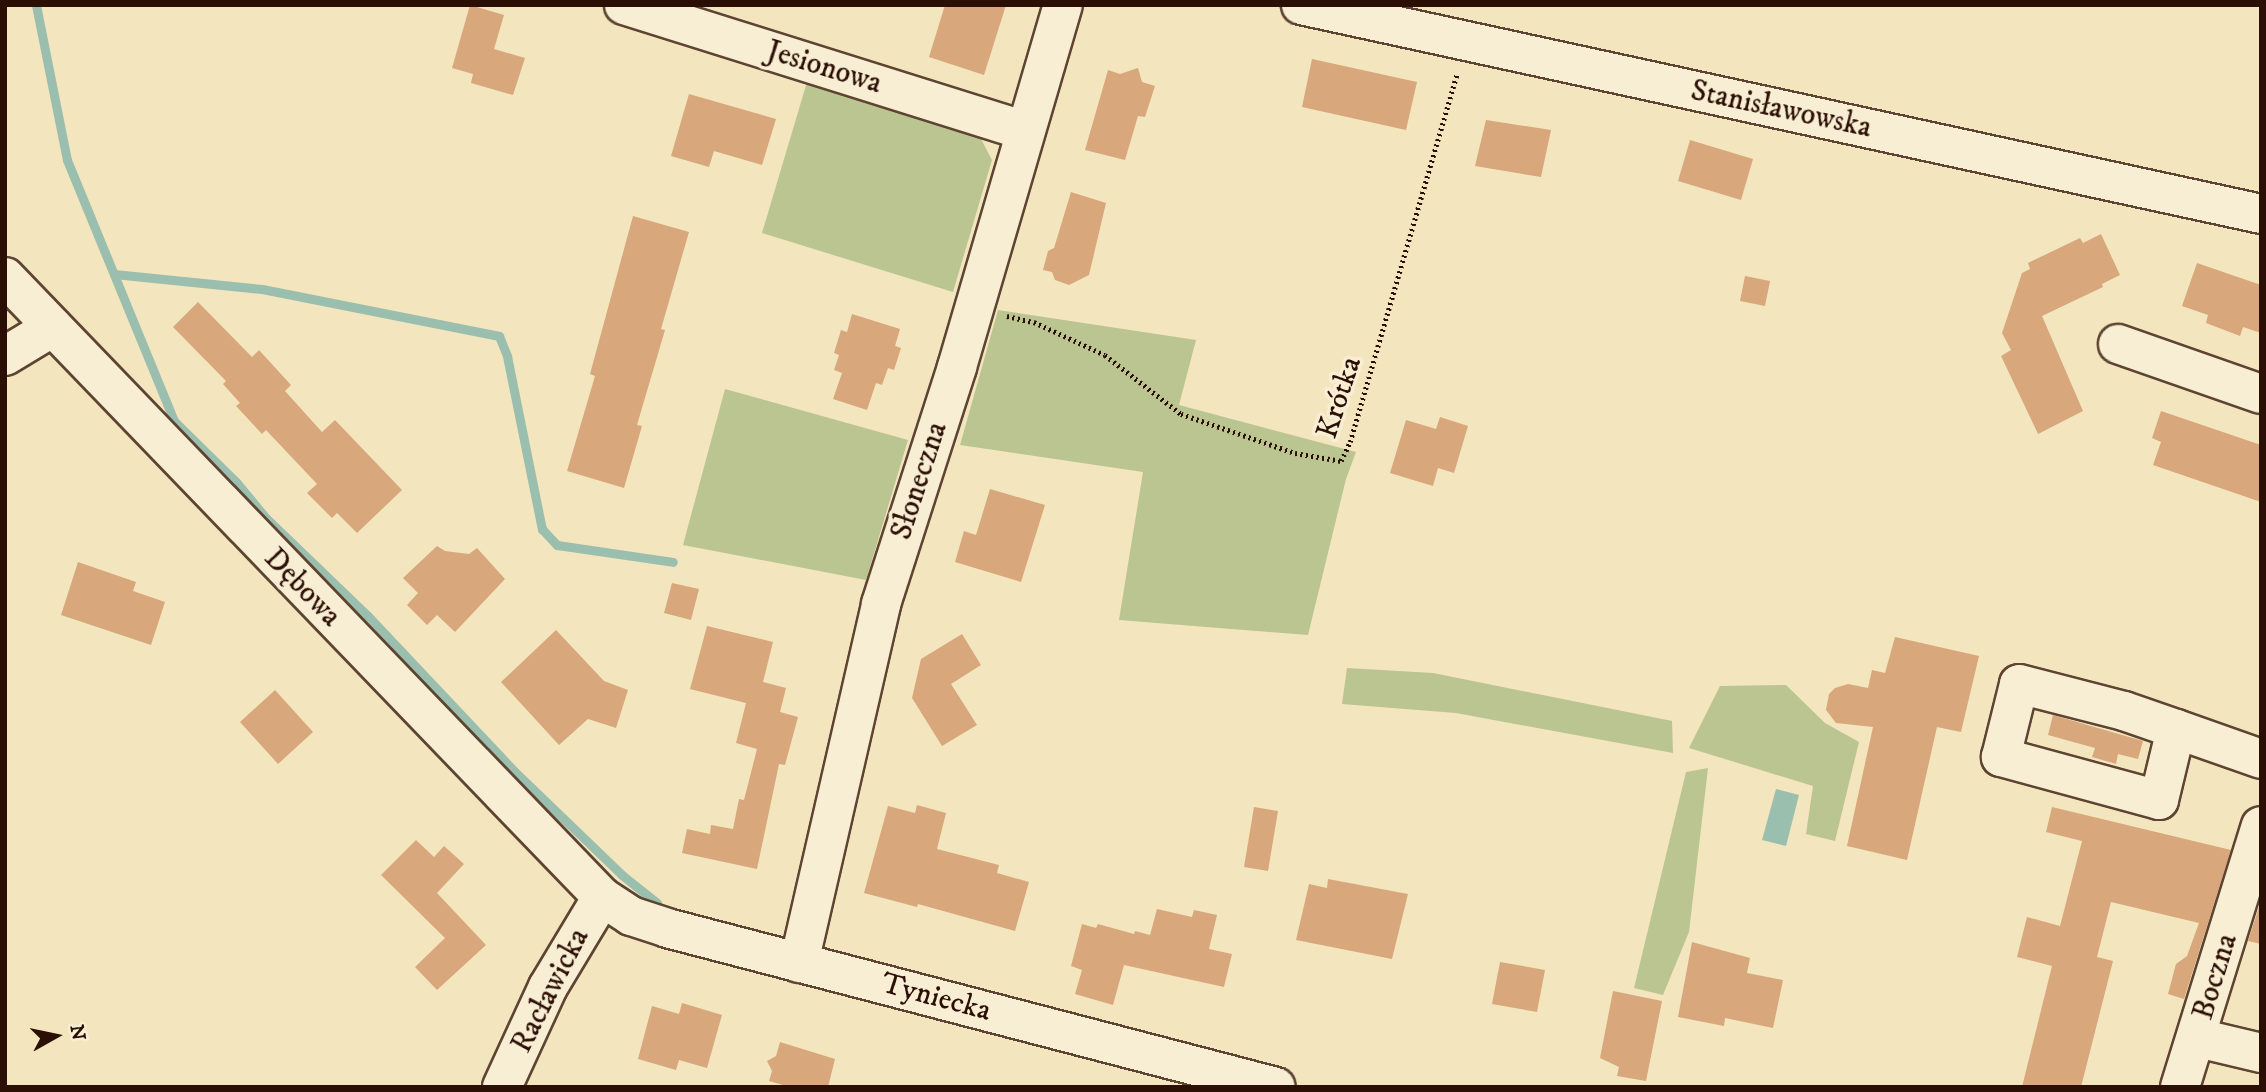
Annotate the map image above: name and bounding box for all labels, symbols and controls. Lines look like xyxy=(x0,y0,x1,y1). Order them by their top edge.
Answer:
street label: Jesionowa xyxy=(762,34,886,102)
street label: Stanisławowska xyxy=(1687,73,1875,147)
street label: Krótka xyxy=(1310,352,1370,444)
street label: Słoneczna xyxy=(884,418,956,544)
street label: Dębowa xyxy=(256,541,348,635)
street label: Racławicka xyxy=(504,923,598,1059)
street label: Boczna xyxy=(2186,930,2246,1024)
street label: Tyniecka xyxy=(877,966,995,1030)
north arrow xyxy=(21,1001,91,1071)
text: N xyxy=(65,1023,90,1042)

